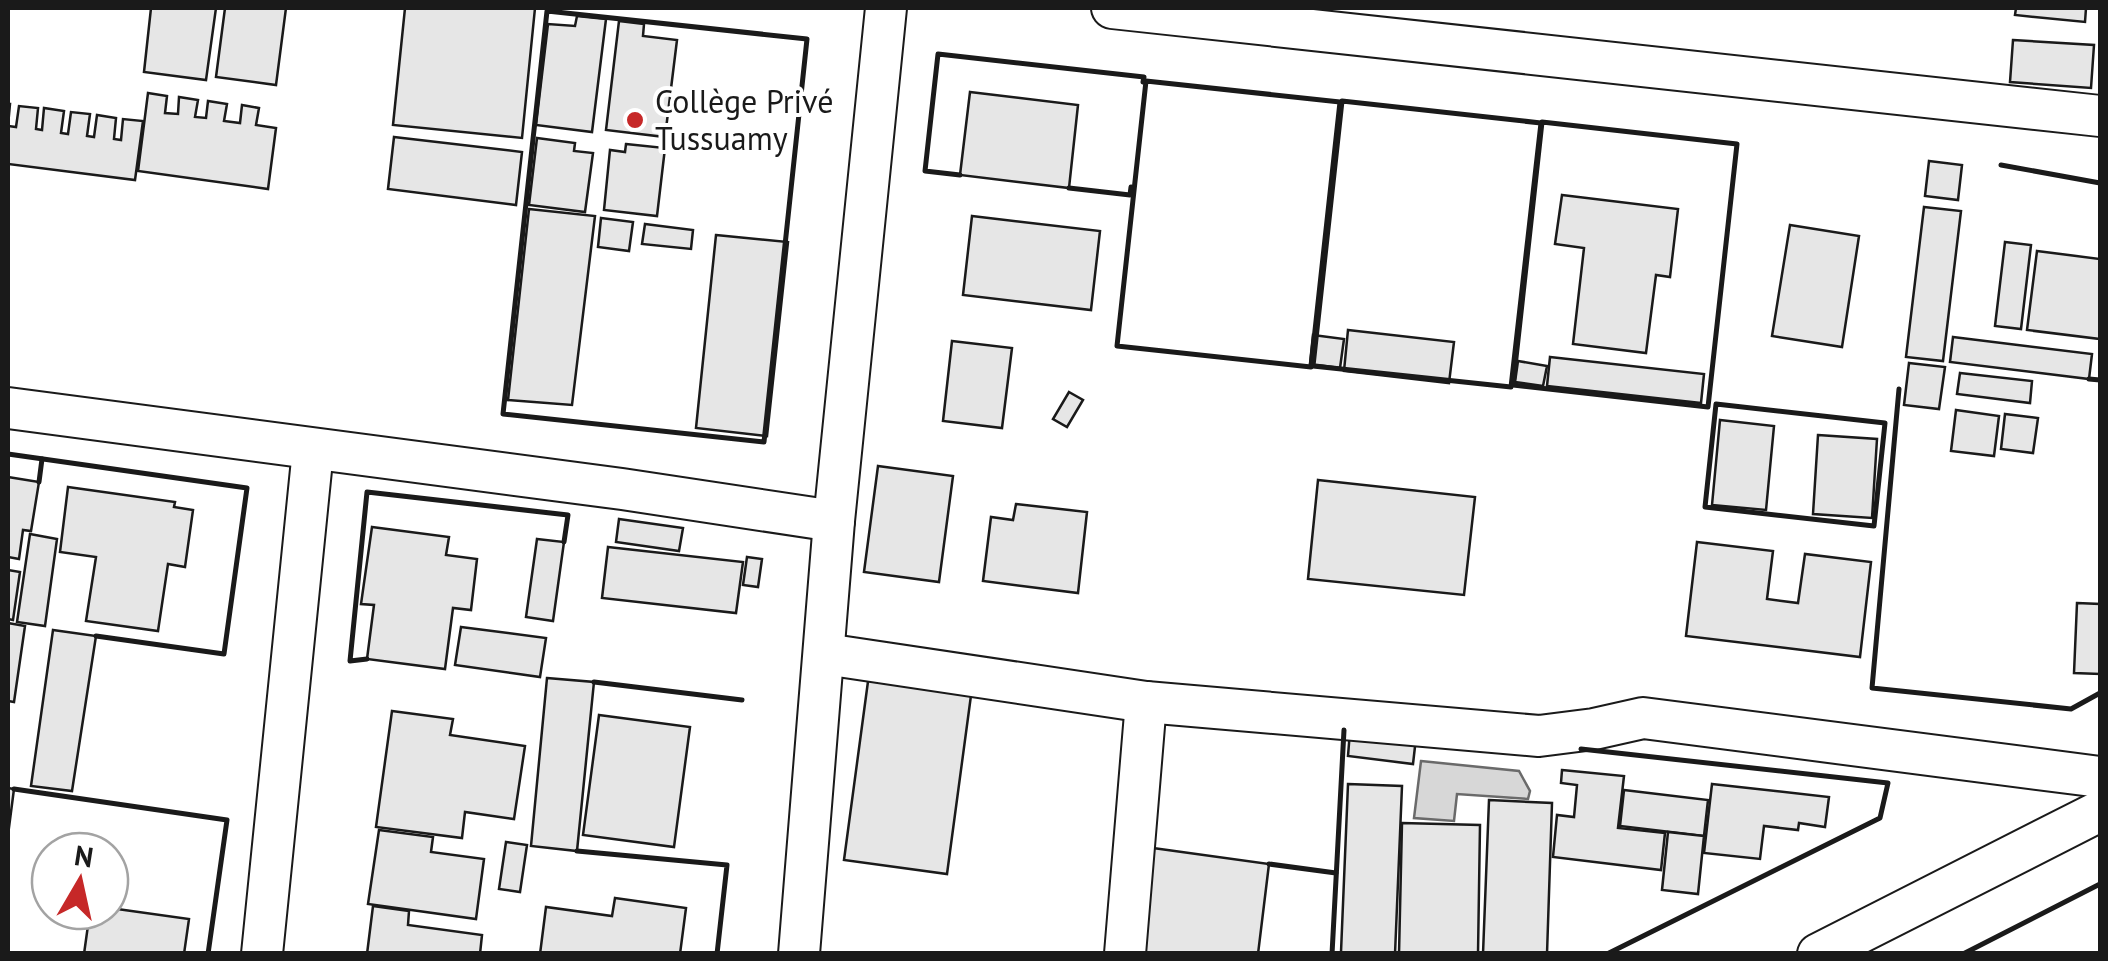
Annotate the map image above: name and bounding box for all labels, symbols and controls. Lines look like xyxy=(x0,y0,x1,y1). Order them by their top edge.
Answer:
place label: Collège Privé Tussuamy xyxy=(655,80,833,159)
marker: Collège Privé Tussuamy xyxy=(624,109,646,131)
north arrow xyxy=(30,831,130,931)
text: N xyxy=(72,836,96,876)

